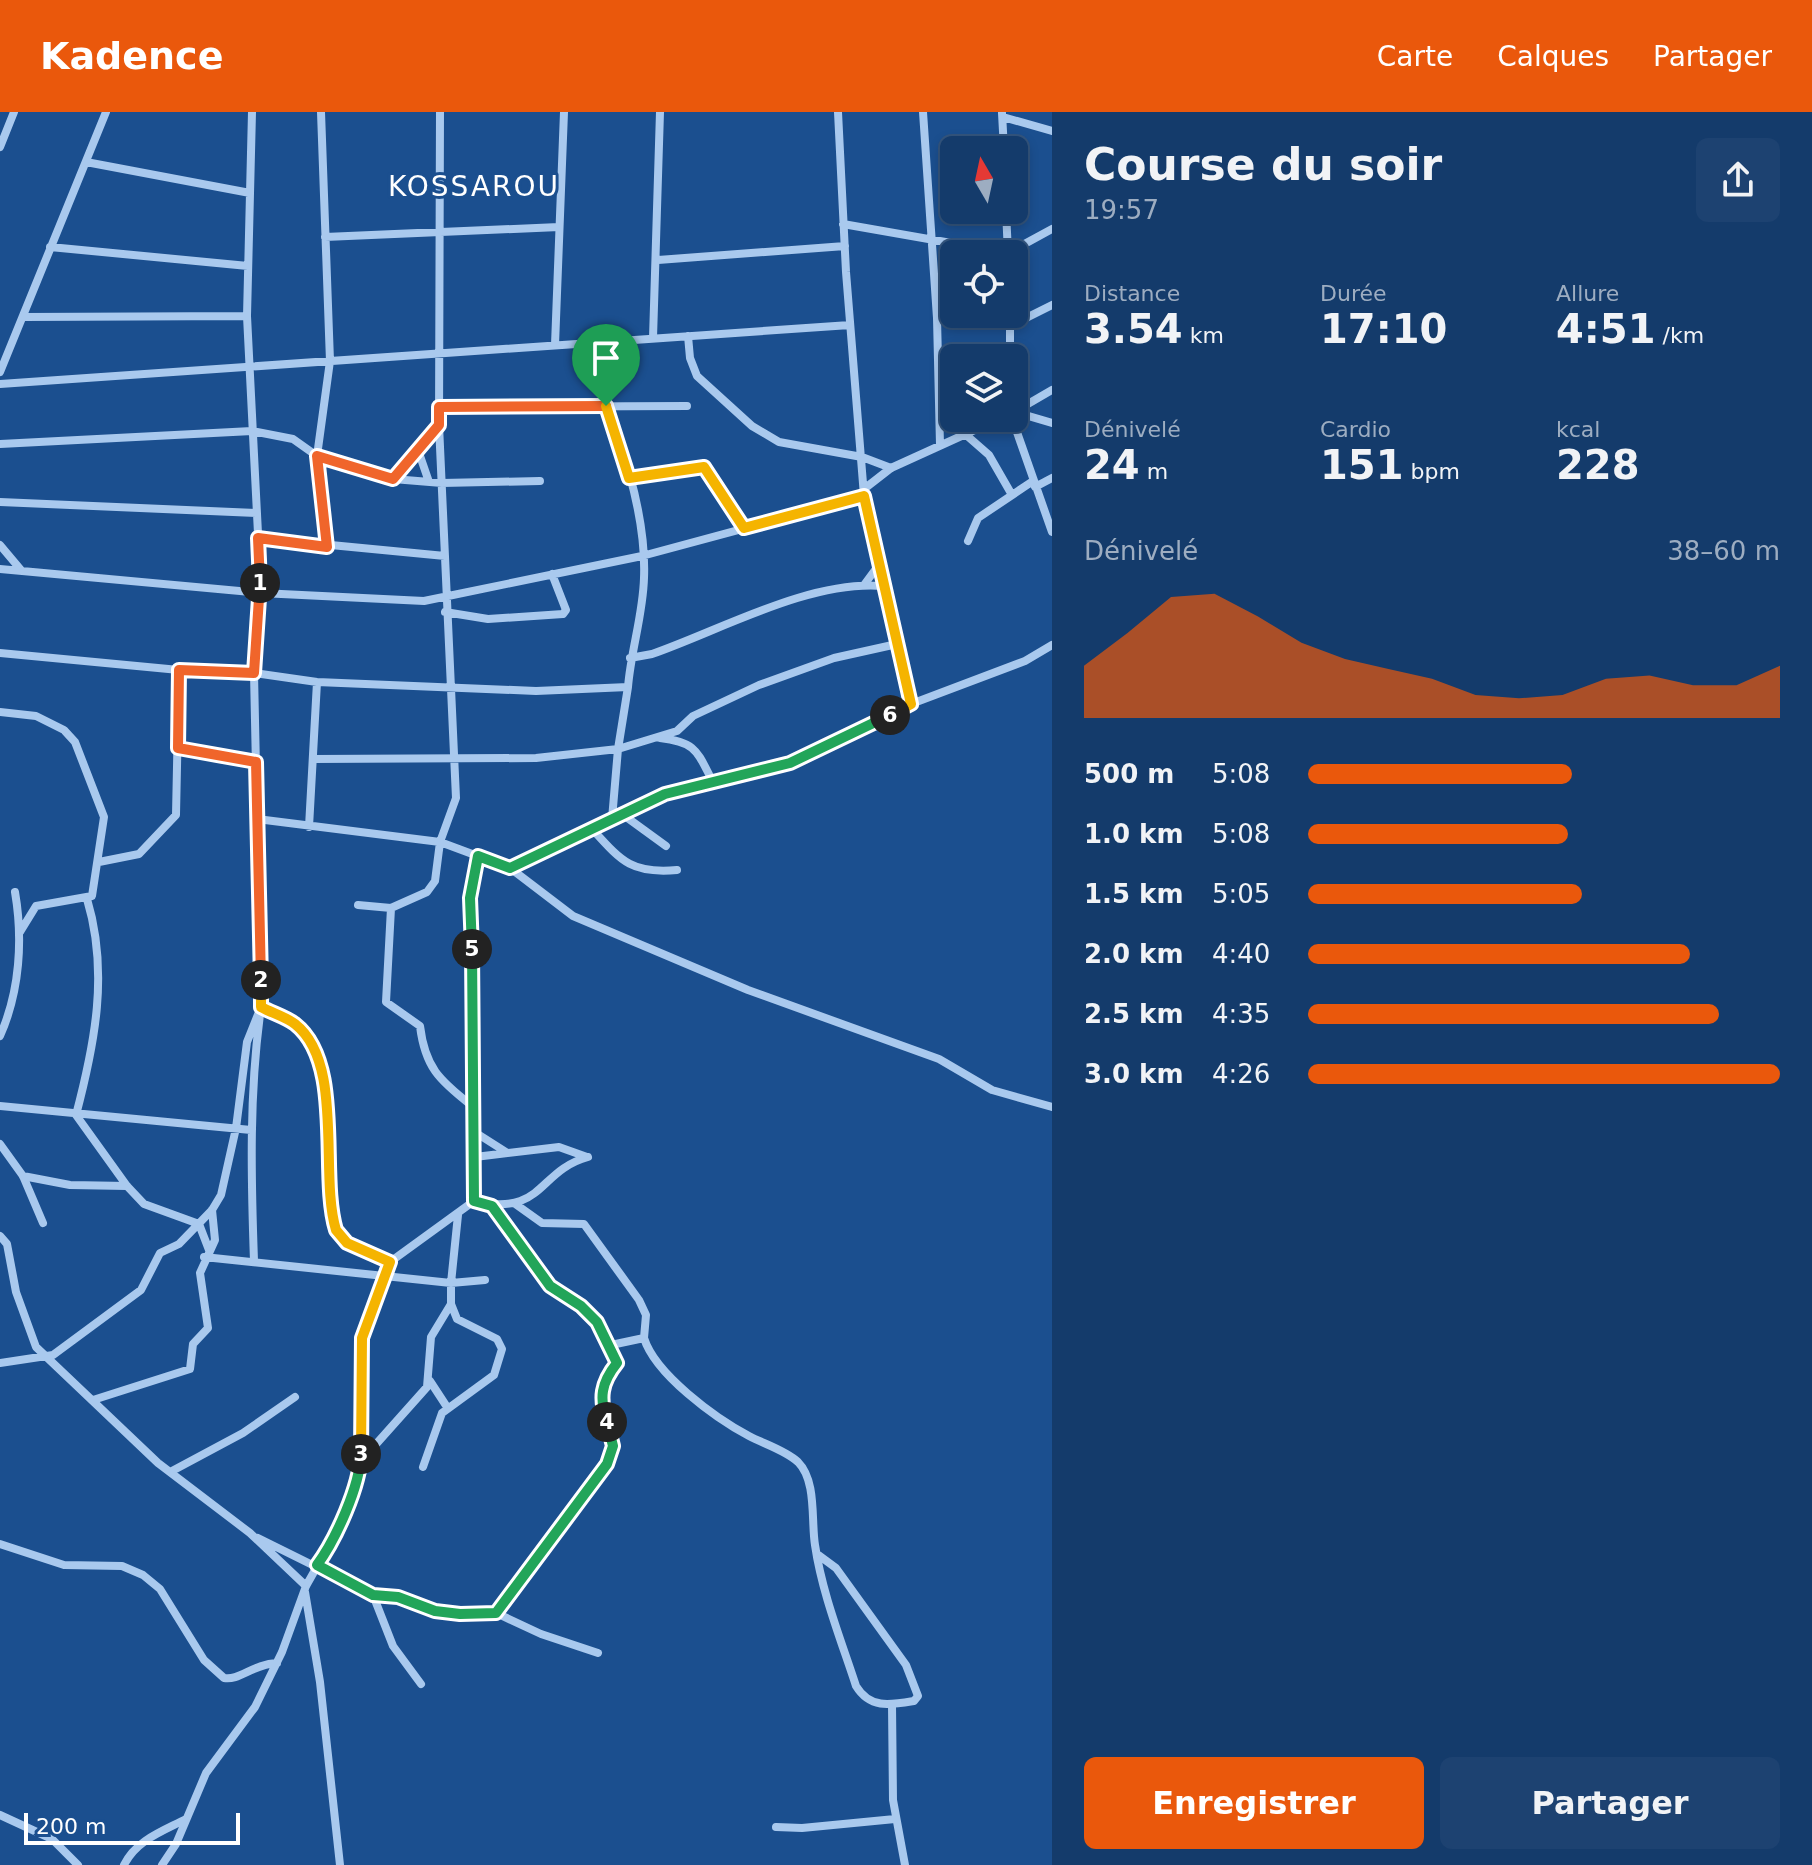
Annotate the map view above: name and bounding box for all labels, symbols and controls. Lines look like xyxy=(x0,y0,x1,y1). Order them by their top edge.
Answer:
text: Kadence xyxy=(40,34,223,78)
text: Carte xyxy=(1377,40,1453,73)
text: Calques xyxy=(1497,40,1609,73)
text: Partager xyxy=(1653,40,1772,73)
north arrow xyxy=(940,136,1028,224)
map controls xyxy=(940,136,1028,432)
button: share xyxy=(1696,138,1780,222)
text: Course du soir xyxy=(1084,139,1442,190)
district label: KOSSAROU xyxy=(388,170,560,203)
text: 19:57 xyxy=(1084,195,1159,225)
button: locate xyxy=(940,240,1028,328)
text: Distance xyxy=(1084,281,1180,306)
text: Durée xyxy=(1320,281,1387,306)
text: Allure xyxy=(1556,281,1619,306)
text: 3.54 xyxy=(1084,306,1183,352)
text: 17:10 xyxy=(1320,306,1447,352)
text: 4:51 xyxy=(1556,306,1656,352)
text: km xyxy=(1183,323,1224,348)
text: /km xyxy=(1656,323,1704,348)
pin xyxy=(572,324,640,406)
icon: arrive xyxy=(584,336,628,380)
button: layers xyxy=(940,344,1028,432)
text: Dénivelé xyxy=(1084,417,1181,442)
text: Cardio xyxy=(1320,417,1391,442)
text: kcal xyxy=(1556,417,1600,442)
text: 24 xyxy=(1084,442,1140,488)
text: 151 xyxy=(1320,442,1404,488)
text: 228 xyxy=(1556,442,1640,488)
text: m xyxy=(1140,459,1168,484)
text: bpm xyxy=(1404,459,1460,484)
text: Dénivelé xyxy=(1084,536,1198,566)
text: 38–60 m xyxy=(1667,536,1780,566)
pin: 1 xyxy=(240,563,280,603)
text: 1 xyxy=(252,570,268,595)
pin: 6 xyxy=(870,695,910,735)
text: 6 xyxy=(882,702,898,727)
text: 500 m xyxy=(1084,759,1174,789)
text: 5:08 xyxy=(1212,759,1270,789)
text: 1.0 km xyxy=(1084,819,1184,849)
text: 5:08 xyxy=(1212,819,1270,849)
text: 1.5 km xyxy=(1084,879,1184,909)
text: 5:05 xyxy=(1212,879,1270,909)
pin: 5 xyxy=(452,929,492,969)
text: 5 xyxy=(464,936,480,961)
text: 2.0 km xyxy=(1084,939,1184,969)
text: 4:40 xyxy=(1212,939,1270,969)
pin: 2 xyxy=(241,960,281,1000)
text: 2 xyxy=(253,967,269,992)
text: 2.5 km xyxy=(1084,999,1184,1029)
text: 4:35 xyxy=(1212,999,1270,1029)
text: 3.0 km xyxy=(1084,1059,1184,1089)
text: 4:26 xyxy=(1212,1059,1270,1089)
pin: 4 xyxy=(587,1402,627,1442)
text: 4 xyxy=(599,1409,615,1434)
pin: 3 xyxy=(341,1434,381,1474)
text: 3 xyxy=(353,1441,369,1466)
button: Enregistrer xyxy=(1084,1757,1424,1849)
button: Partager xyxy=(1440,1757,1780,1849)
scale bar xyxy=(24,1809,240,1845)
text: 200 m xyxy=(36,1814,106,1839)

